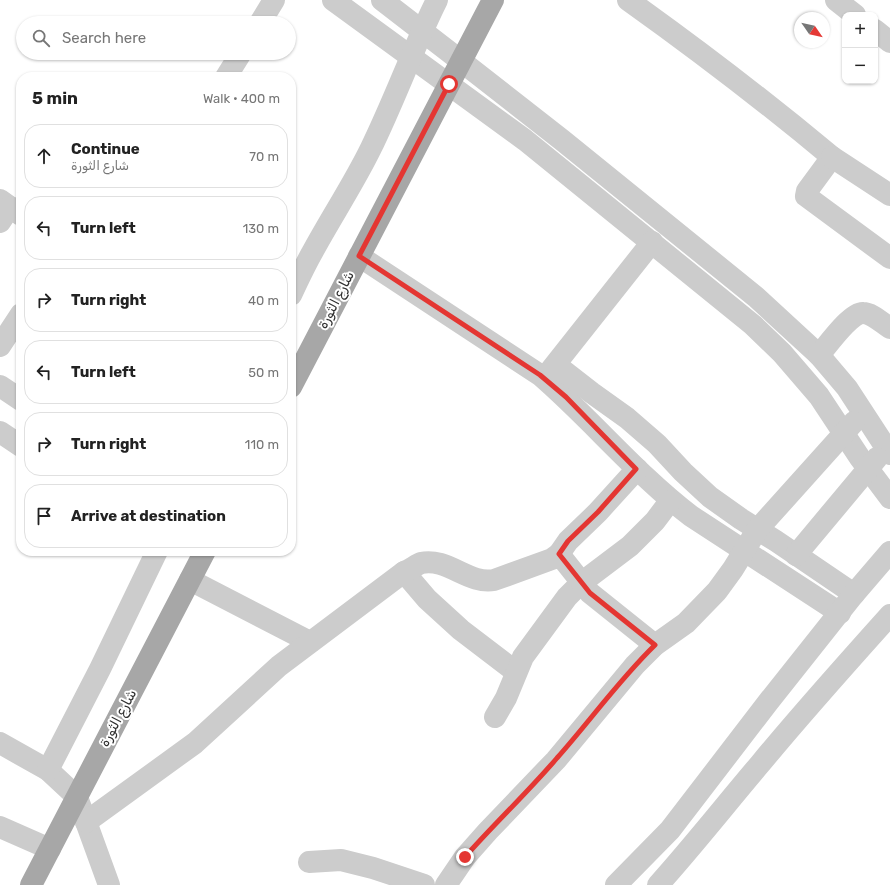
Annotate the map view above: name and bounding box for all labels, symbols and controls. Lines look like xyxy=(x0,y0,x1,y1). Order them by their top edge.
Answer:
north arrow xyxy=(794,12,830,48)
map controls xyxy=(842,12,878,84)
button: + xyxy=(842,12,878,48)
search box xyxy=(16,16,296,60)
icon: search xyxy=(30,27,52,49)
text: Search here xyxy=(62,29,146,47)
button: − xyxy=(842,48,878,84)
route start xyxy=(440,75,458,93)
text: 5 min xyxy=(32,88,78,108)
text: Walk · 400 m xyxy=(203,91,280,106)
text: Continue xyxy=(71,140,140,158)
icon: ahead xyxy=(33,145,55,167)
text: 70 m xyxy=(249,149,279,164)
text: شارع الثورة xyxy=(71,158,129,173)
icon: left xyxy=(33,217,55,239)
text: Turn left xyxy=(71,219,136,237)
text: 130 m xyxy=(243,221,279,236)
street label: شارع الثورة xyxy=(314,268,360,333)
icon: right xyxy=(33,289,55,311)
text: Turn right xyxy=(71,291,146,309)
text: 40 m xyxy=(248,293,279,308)
icon: left xyxy=(33,361,55,383)
text: Turn left xyxy=(71,363,136,381)
text: 50 m xyxy=(248,365,279,380)
icon: right xyxy=(33,433,55,455)
text: Turn right xyxy=(71,435,146,453)
text: 110 m xyxy=(245,437,279,452)
icon: arrive xyxy=(33,505,55,527)
text: Arrive at destination xyxy=(71,507,226,525)
street label: شارع الثورة xyxy=(96,686,142,751)
route end xyxy=(456,848,474,866)

